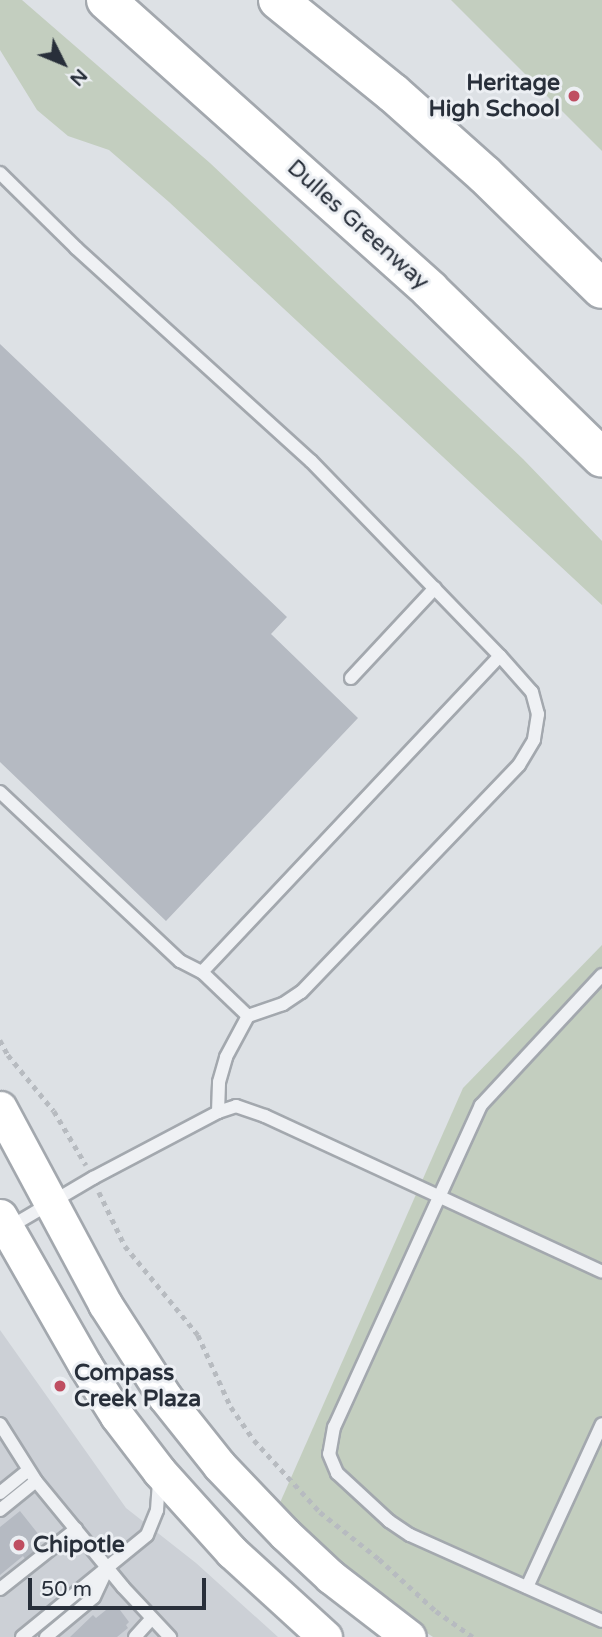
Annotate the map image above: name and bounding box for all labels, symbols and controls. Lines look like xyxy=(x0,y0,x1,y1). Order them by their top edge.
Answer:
north arrow xyxy=(28,28,98,98)
text: N xyxy=(65,64,92,90)
place label: Heritage High School xyxy=(429,69,560,123)
marker: Heritage High School xyxy=(566,88,582,104)
street label: Dulles Greenway xyxy=(281,154,435,296)
place label: Compass Creek Plaza xyxy=(74,1359,201,1413)
marker: Compass Creek Plaza xyxy=(52,1378,68,1394)
place label: Chipotle xyxy=(33,1531,125,1559)
marker: Chipotle xyxy=(11,1537,27,1553)
scale bar xyxy=(32,1564,210,1608)
text: 50 m xyxy=(41,1577,92,1602)

